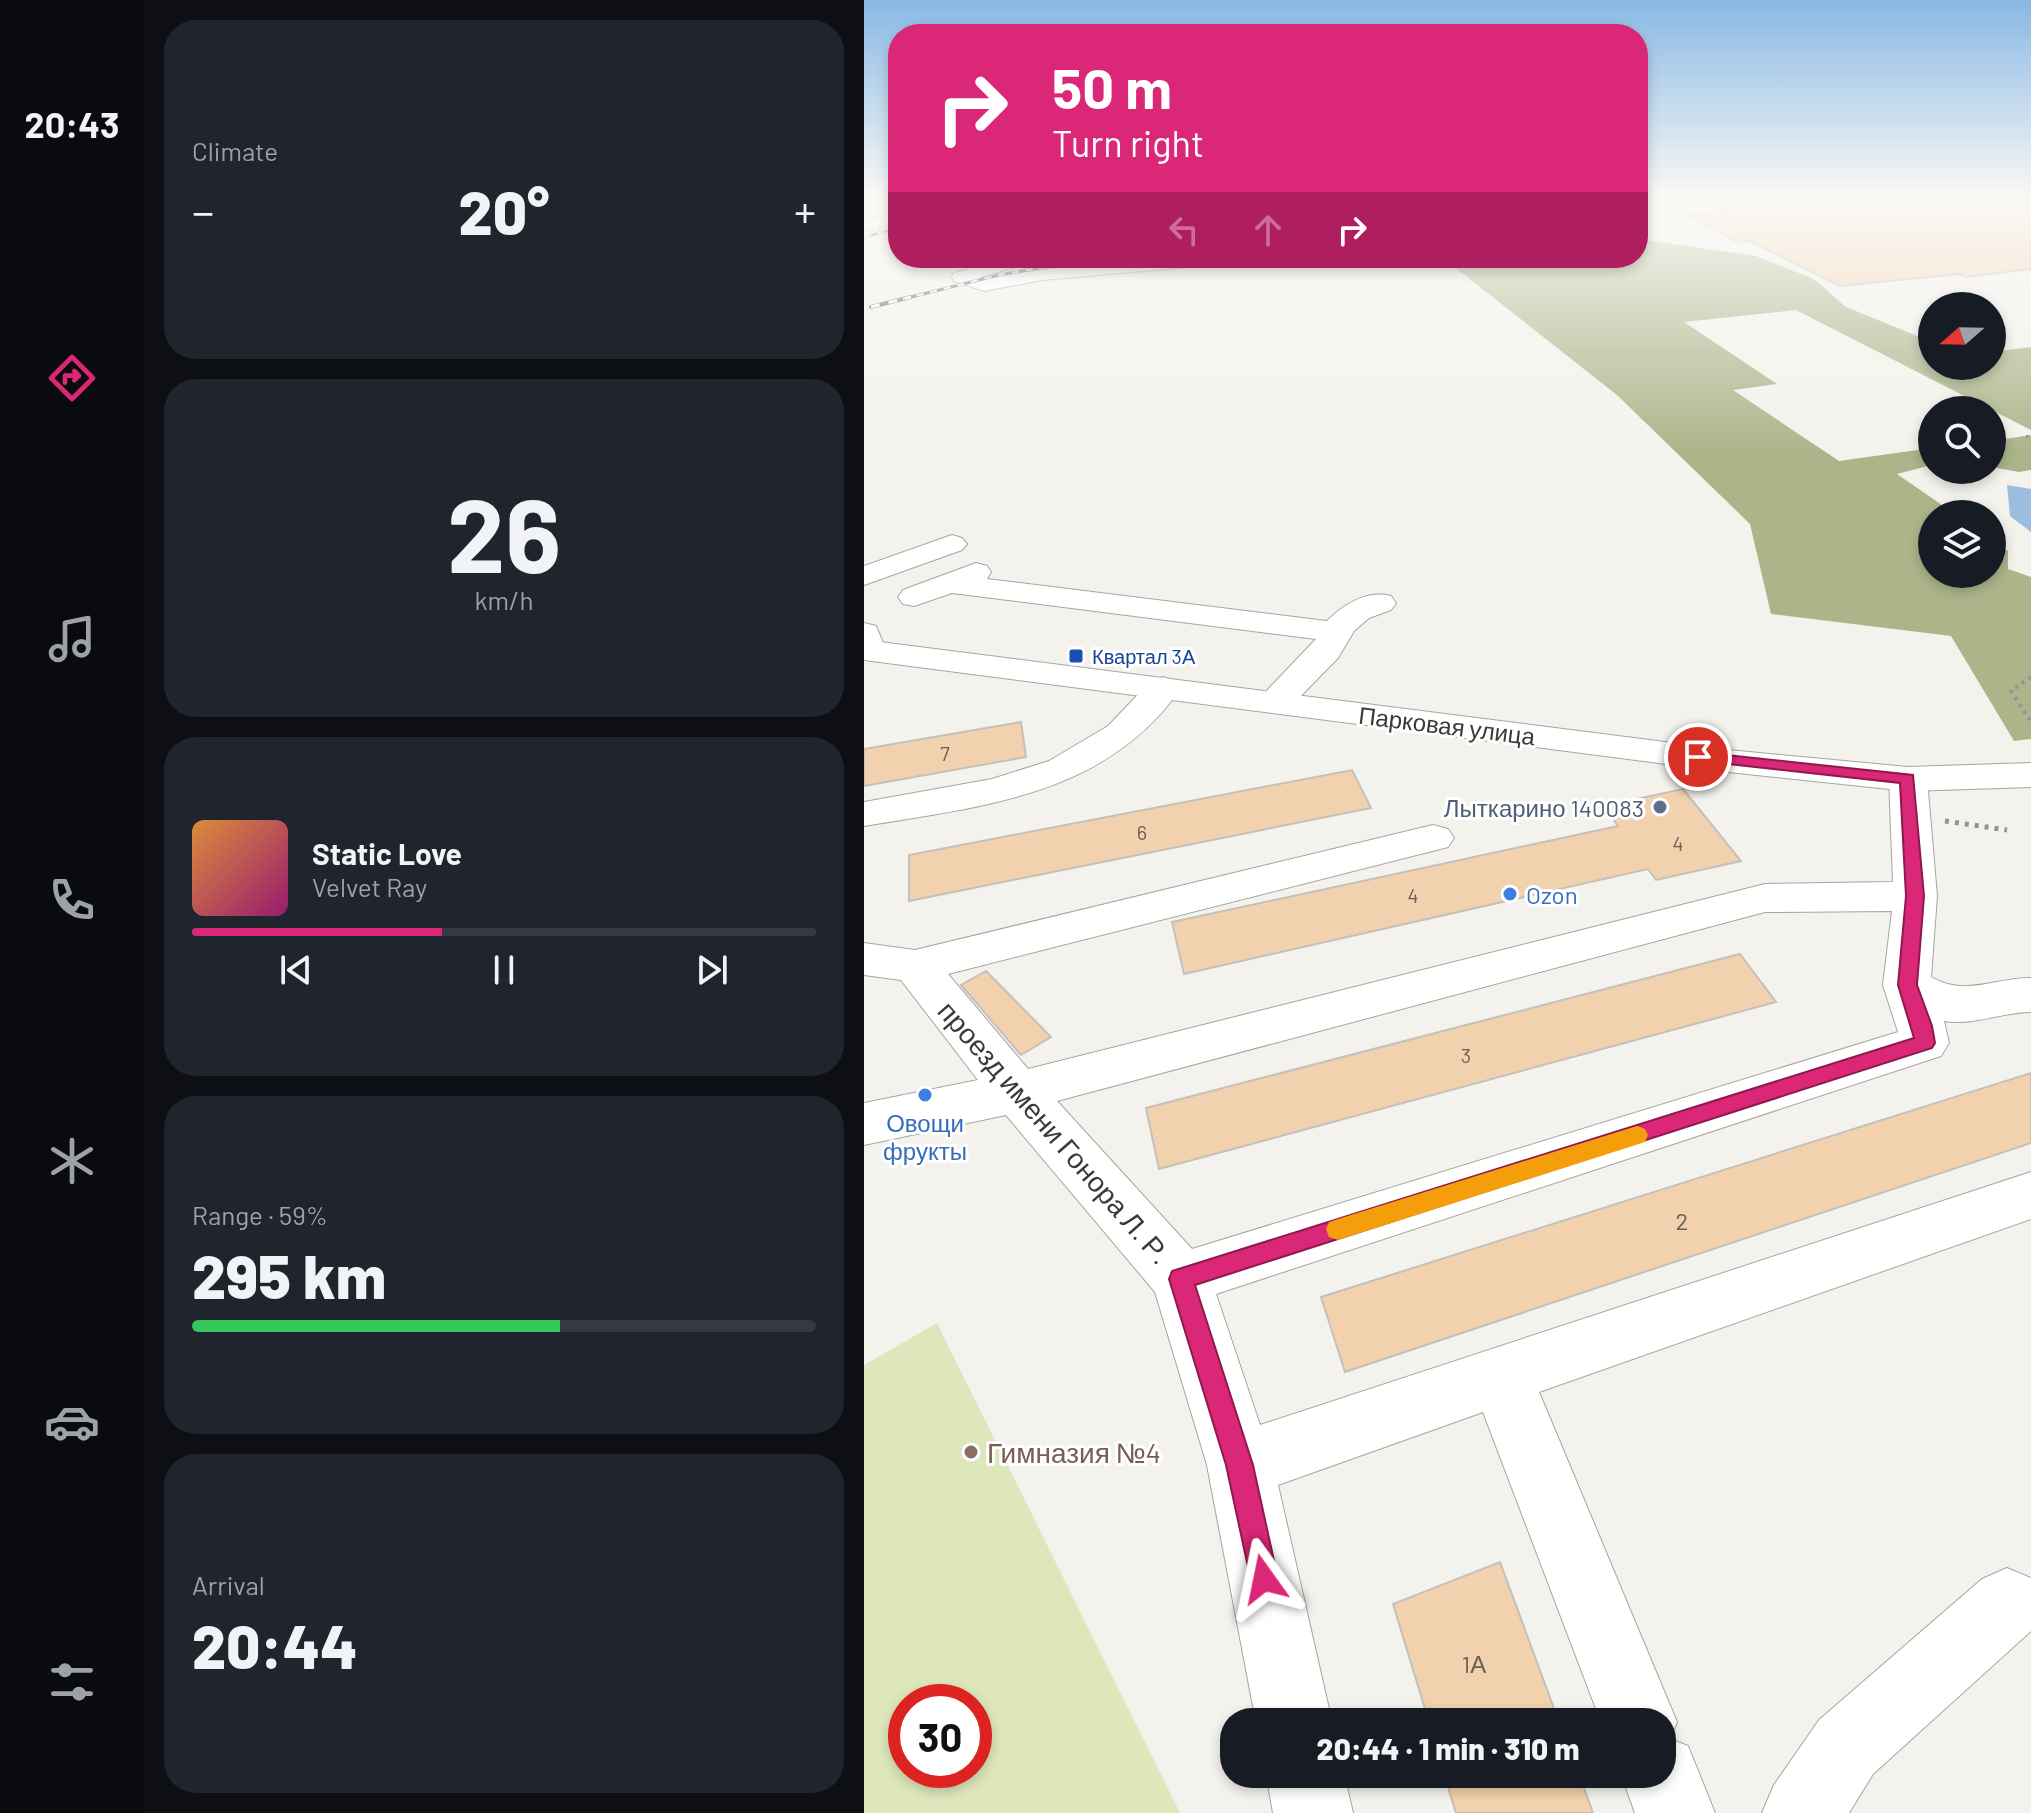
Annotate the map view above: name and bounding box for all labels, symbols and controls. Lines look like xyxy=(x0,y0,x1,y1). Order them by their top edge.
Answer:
text: 50 m xyxy=(1052,53,1172,120)
icon: right xyxy=(920,56,1024,160)
text: 20:43 xyxy=(24,102,120,145)
text: Turn right xyxy=(1052,121,1204,164)
text: Climate xyxy=(192,135,278,166)
text: 20° xyxy=(459,175,549,247)
text: − xyxy=(192,184,214,237)
text: + xyxy=(794,184,816,237)
icon: left xyxy=(1162,208,1206,252)
icon: ahead xyxy=(1246,208,1290,252)
icon: right xyxy=(1330,208,1374,252)
north arrow xyxy=(1918,292,2006,380)
map controls xyxy=(1918,292,2006,588)
icon: directions xyxy=(44,350,100,406)
button: search xyxy=(1918,396,2006,484)
text: 26 xyxy=(447,469,561,594)
button: layers xyxy=(1918,500,2006,588)
text: km/h xyxy=(475,584,533,615)
icon: music xyxy=(44,611,100,667)
place label: Квартал 3А xyxy=(1092,644,1196,668)
marker: Квартал 3А xyxy=(1067,647,1085,665)
street label: Парковая улица xyxy=(1357,700,1538,750)
pin xyxy=(1664,723,1732,791)
icon: arrive xyxy=(1676,735,1720,779)
house number: 7 xyxy=(940,741,950,765)
place label: Лыткарино 140083 xyxy=(1444,793,1644,822)
marker: Лыткарино 140083 xyxy=(1651,798,1669,816)
house number: 6 xyxy=(1137,820,1147,844)
house number: 4 xyxy=(1672,831,1684,855)
text: Static Love xyxy=(312,835,462,871)
text: Velvet Ray xyxy=(312,871,427,902)
icon: phone xyxy=(44,872,100,928)
place label: Ozon xyxy=(1526,880,1578,909)
house number: 4 xyxy=(1407,883,1419,907)
marker: Ozon xyxy=(1501,885,1519,903)
icon: previous xyxy=(274,948,318,992)
icon: pause xyxy=(482,948,526,992)
icon: next xyxy=(690,948,734,992)
street label: проезд имени Гонора Л. Р. xyxy=(931,994,1179,1270)
house number: 3 xyxy=(1461,1043,1471,1067)
marker: Овощи фрукты xyxy=(916,1086,934,1104)
place label: Овощи фрукты xyxy=(883,1108,967,1165)
icon: climate xyxy=(44,1133,100,1189)
text: Range · 59% xyxy=(192,1199,328,1230)
house number: 2 xyxy=(1676,1206,1688,1235)
text: 295 km xyxy=(192,1239,386,1311)
icon: car xyxy=(44,1394,100,1450)
place label: Гимназия №4 xyxy=(987,1435,1161,1469)
marker: Гимназия №4 xyxy=(962,1443,980,1461)
position arrow xyxy=(1222,1537,1306,1621)
text: Arrival xyxy=(192,1569,265,1600)
text: 20:44 xyxy=(192,1609,358,1681)
house number: 1А xyxy=(1462,1649,1486,1678)
icon: filters xyxy=(44,1654,100,1710)
speed limit sign: 30 xyxy=(888,1684,992,1788)
text: 20:44 · 1 min · 310 m xyxy=(1317,1730,1579,1766)

